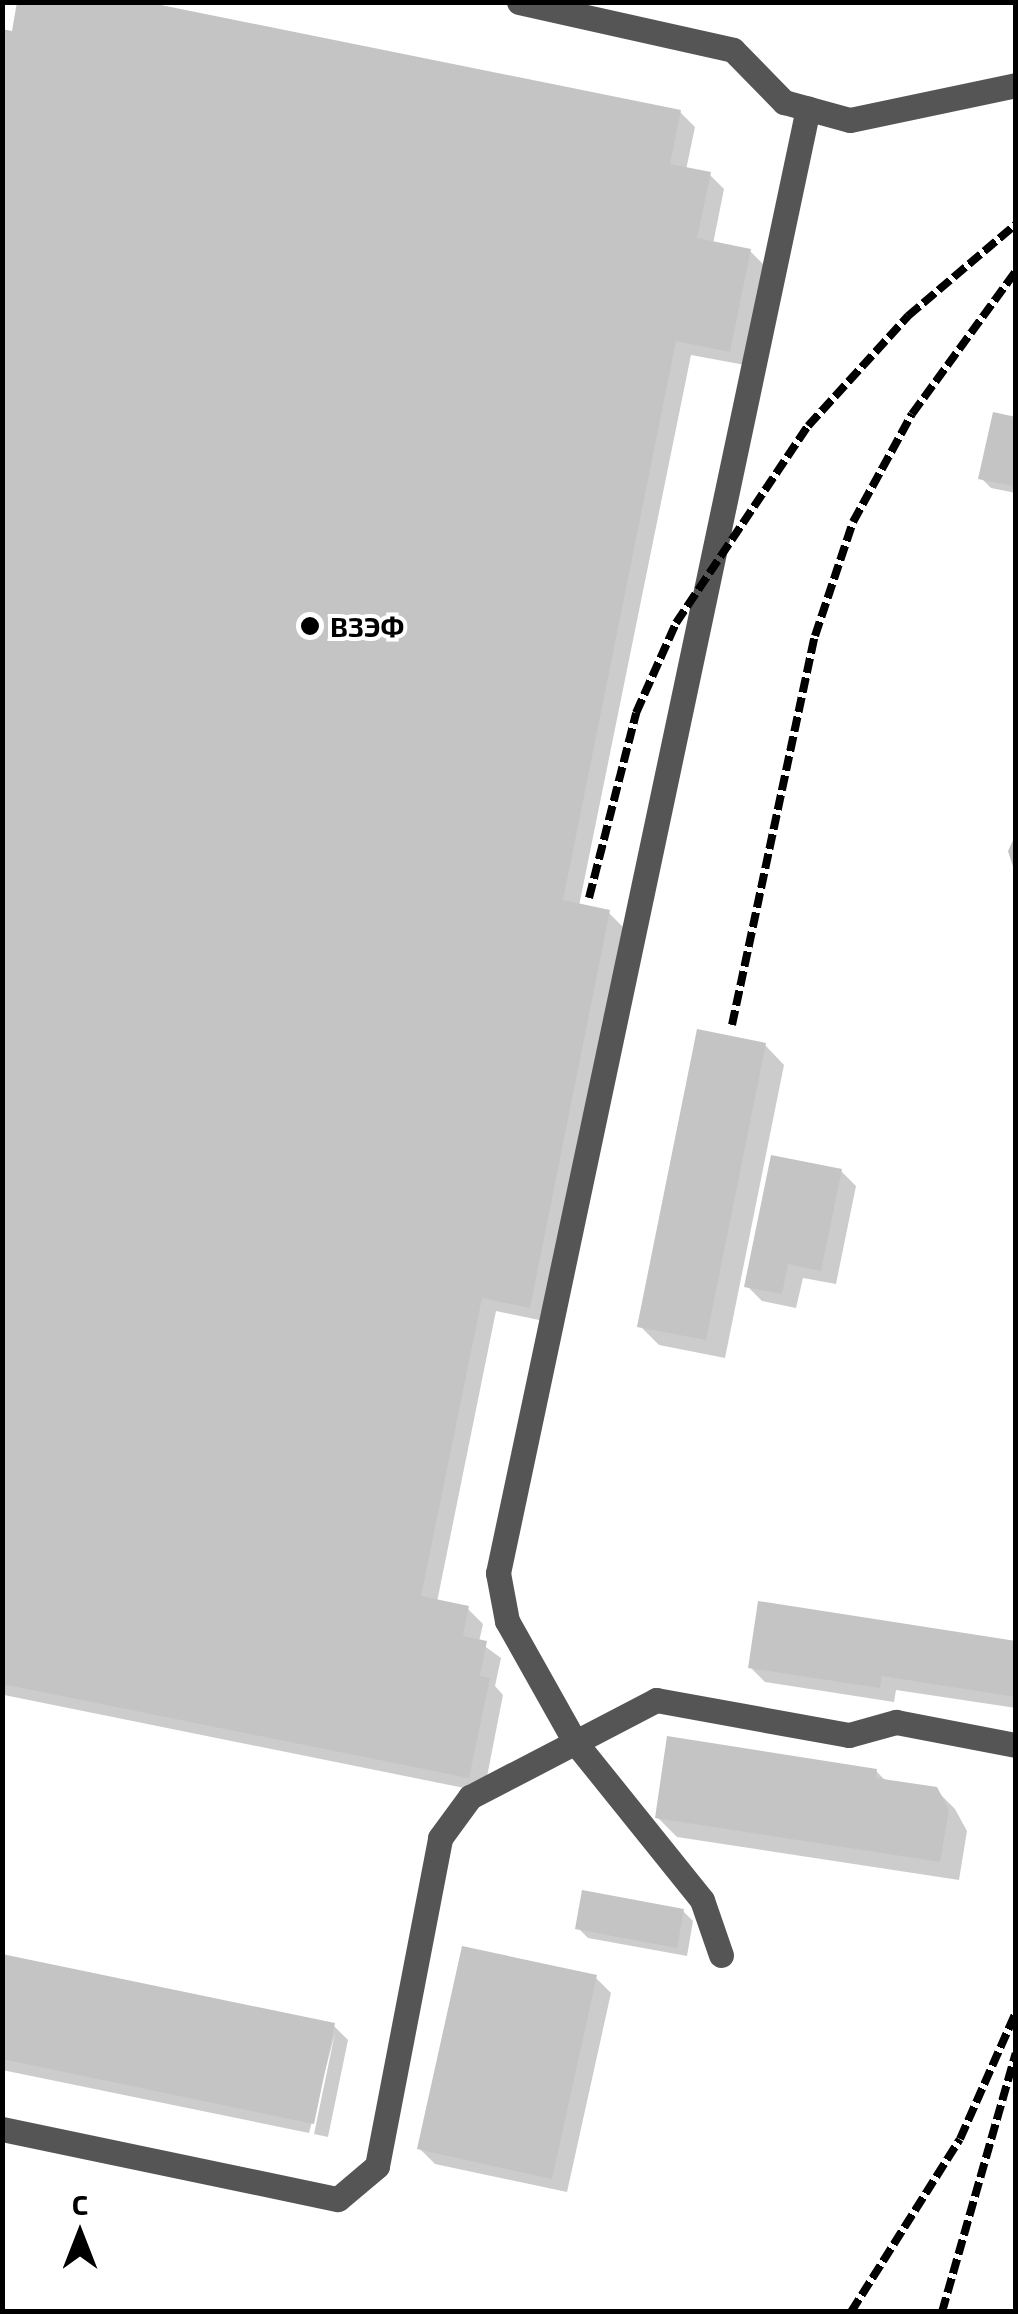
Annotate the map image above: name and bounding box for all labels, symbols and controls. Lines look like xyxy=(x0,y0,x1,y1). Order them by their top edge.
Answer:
place label: ВЗЭФ xyxy=(330,609,404,643)
marker: ВЗЭФ xyxy=(299,615,321,637)
north arrow xyxy=(30,2184,130,2284)
text: С xyxy=(72,2187,88,2221)

